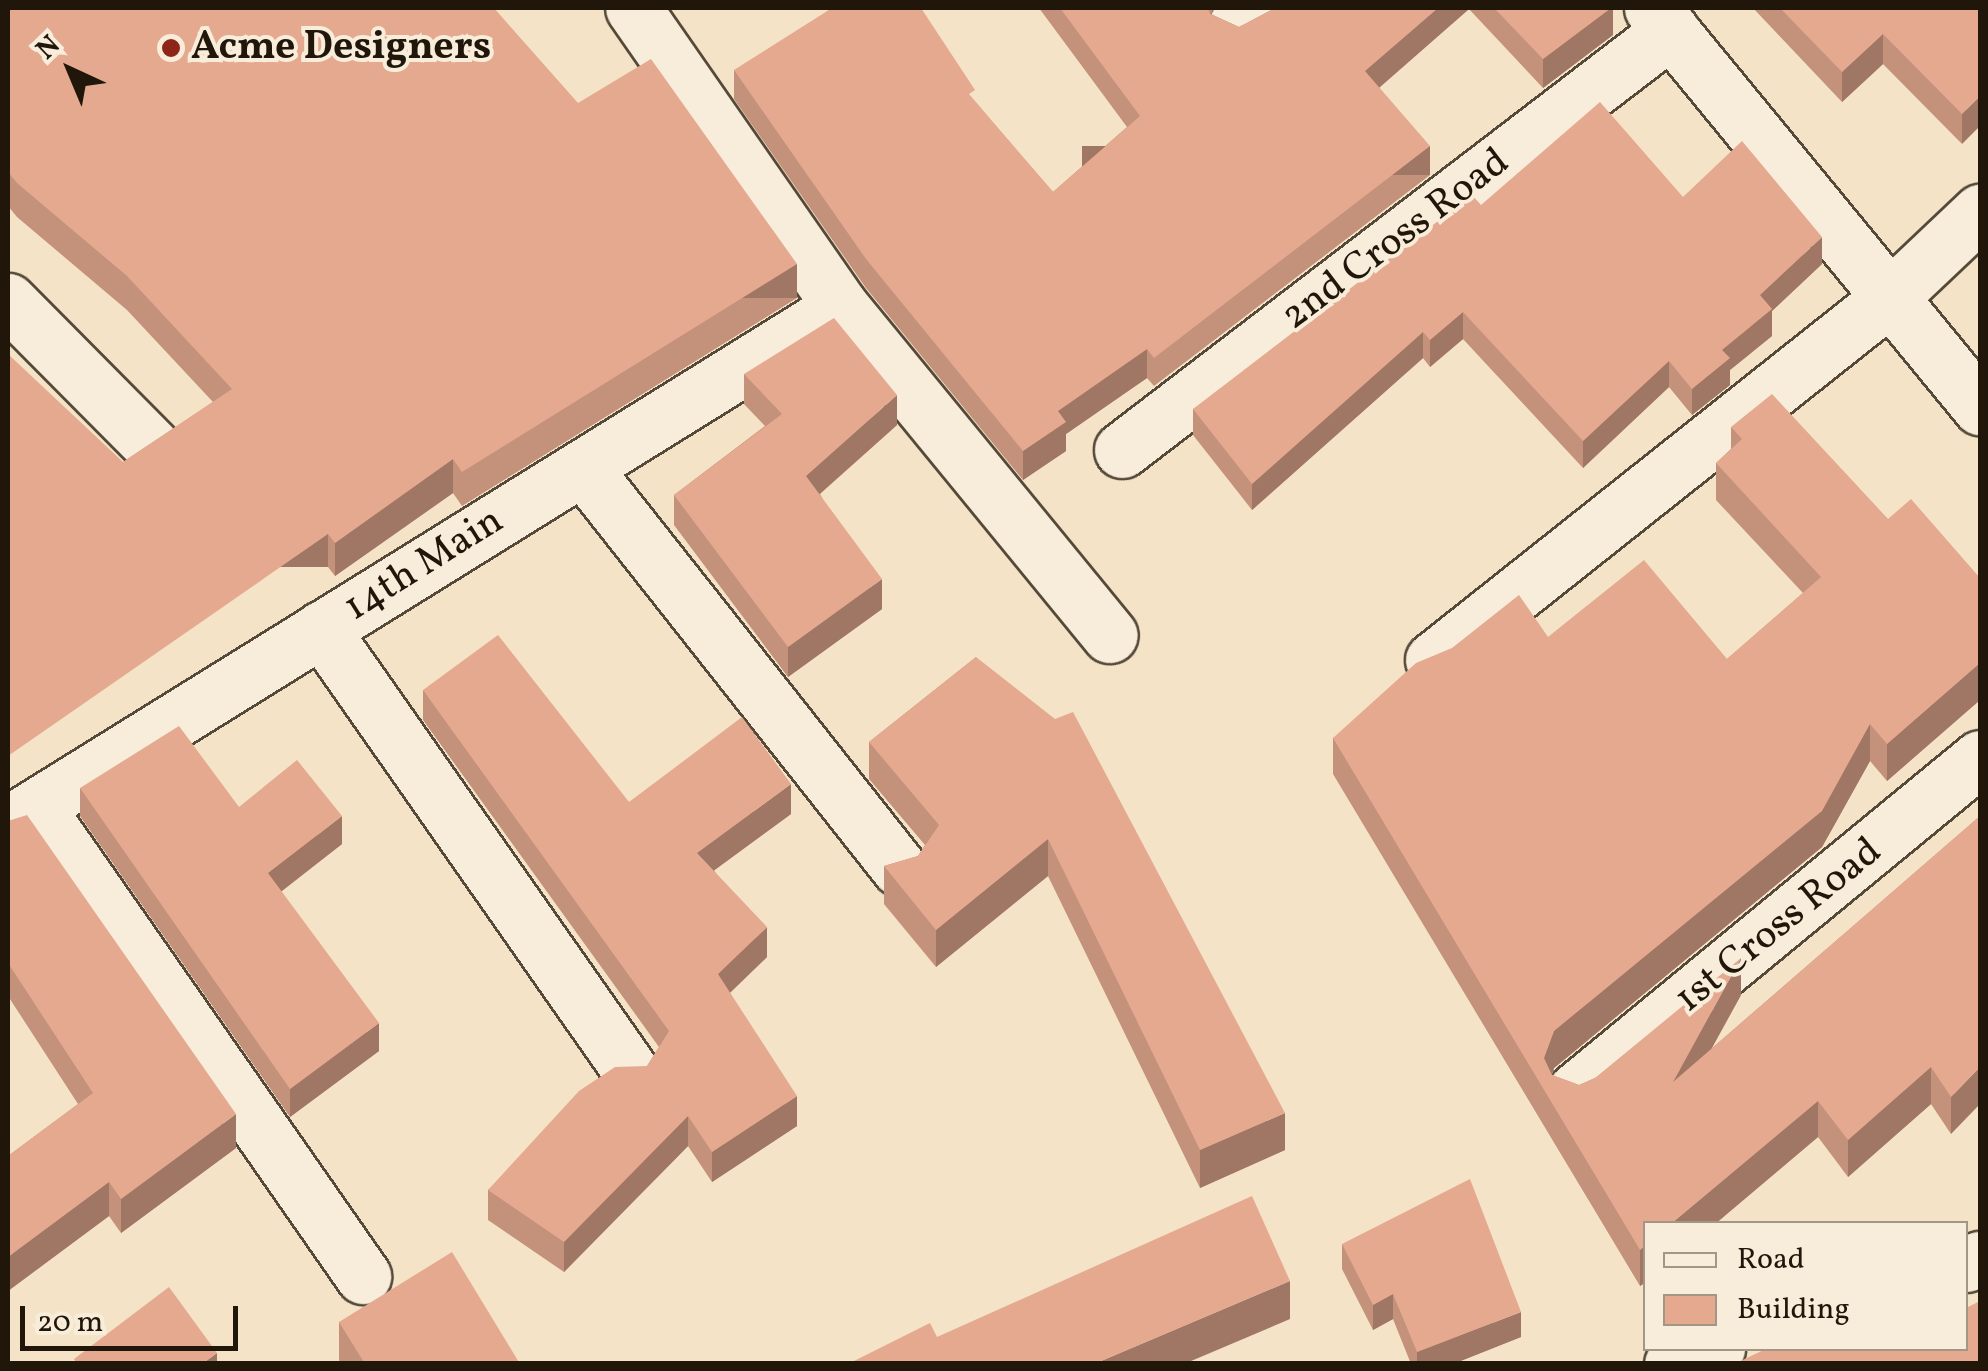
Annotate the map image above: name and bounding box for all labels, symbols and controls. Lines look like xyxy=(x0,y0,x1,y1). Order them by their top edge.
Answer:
north arrow xyxy=(20,20,120,120)
place label: Acme Designers xyxy=(191,24,491,72)
text: N xyxy=(28,27,70,69)
marker: Acme Designers xyxy=(160,37,182,59)
street label: 2nd Cross Road xyxy=(1273,139,1519,341)
street label: 14th Main xyxy=(336,497,512,633)
street label: 1st Cross Road xyxy=(1666,828,1892,1024)
legend xyxy=(1643,1221,1968,1351)
text: Road xyxy=(1737,1239,1805,1281)
scale bar xyxy=(25,1286,242,1348)
text: Building xyxy=(1737,1289,1850,1331)
text: 20 m xyxy=(37,1302,103,1344)

